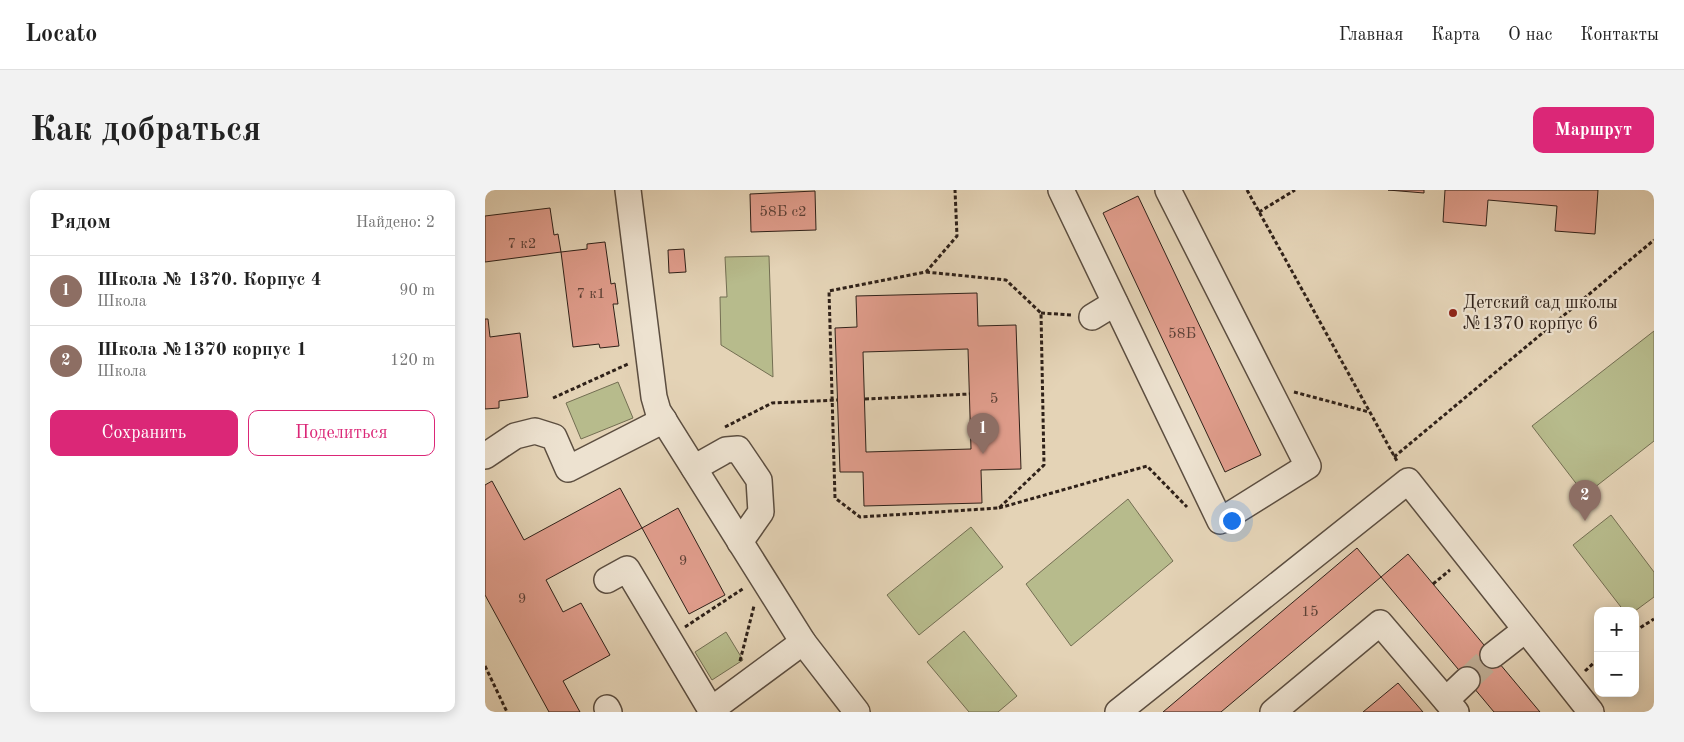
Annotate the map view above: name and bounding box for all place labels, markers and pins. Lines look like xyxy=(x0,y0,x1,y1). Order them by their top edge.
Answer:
place label: Детский сад школы №1370 корпус 6 xyxy=(1463,294,1618,333)
marker: Детский сад школы №1370 корпус 6 xyxy=(1447,307,1459,319)
pin: 1 xyxy=(967,413,999,454)
pin: 2 xyxy=(1569,480,1601,521)

